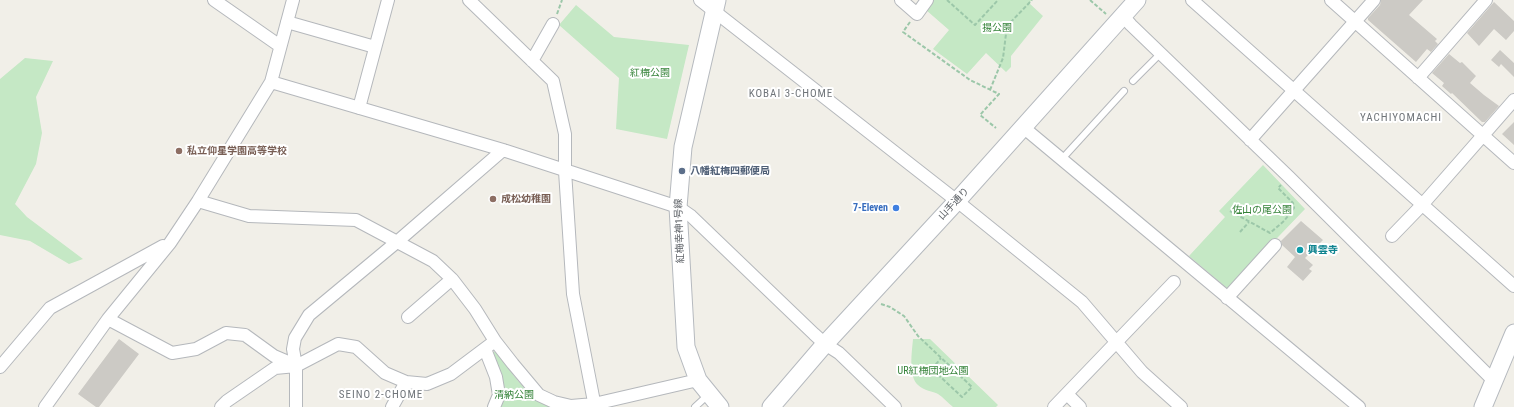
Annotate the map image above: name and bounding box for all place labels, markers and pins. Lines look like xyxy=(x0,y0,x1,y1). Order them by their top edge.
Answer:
place label: 私立仰星学園高等学校 xyxy=(187,145,287,157)
marker: 私立仰星学園高等学校 xyxy=(174,146,184,156)
place label: 八幡紅梅四郵便局 xyxy=(690,165,770,177)
marker: 八幡紅梅四郵便局 xyxy=(677,166,687,176)
place label: 成松幼稚園 xyxy=(501,193,551,205)
marker: 成松幼稚園 xyxy=(488,194,498,204)
place label: 7-Eleven xyxy=(853,202,888,214)
marker: 7-Eleven xyxy=(891,203,901,213)
place label: 興雲寺 xyxy=(1308,244,1338,256)
marker: 興雲寺 xyxy=(1295,245,1305,255)

